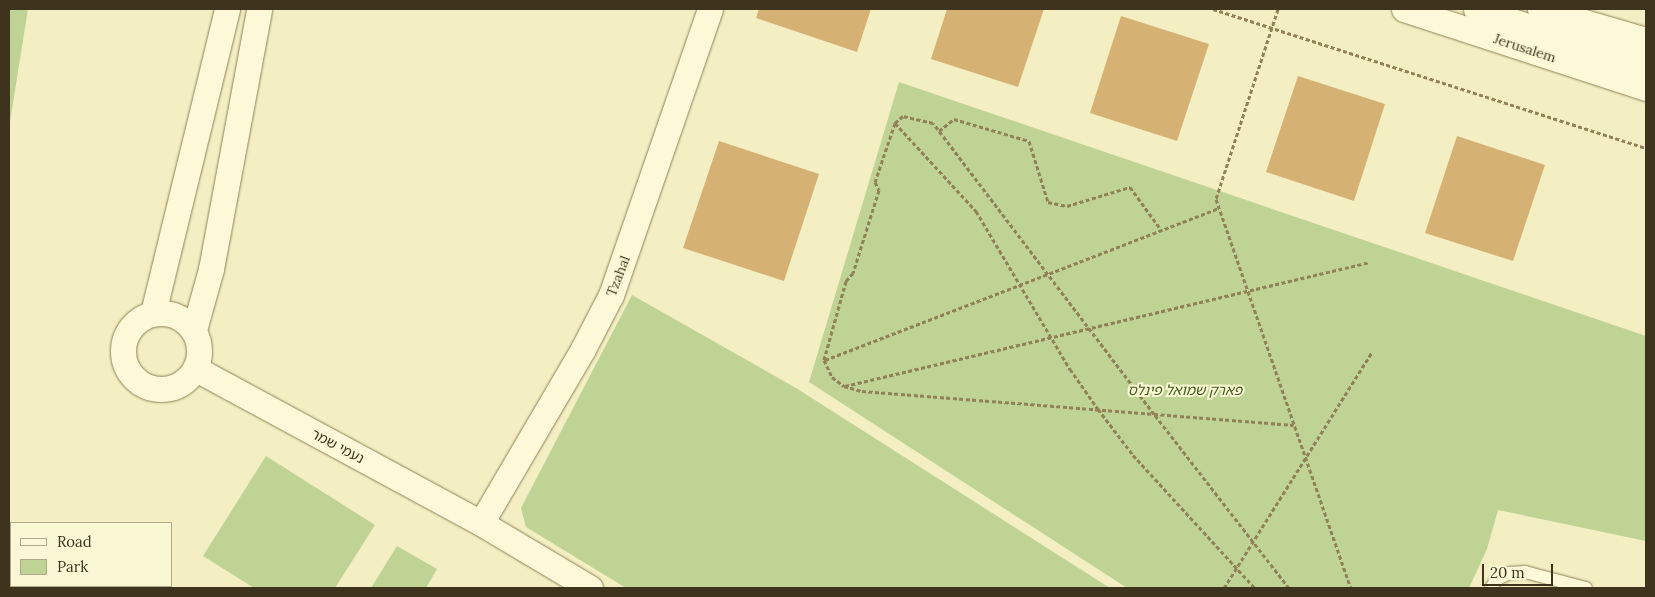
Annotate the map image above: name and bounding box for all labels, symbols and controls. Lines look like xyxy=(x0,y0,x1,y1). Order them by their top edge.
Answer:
street label: Jerusalem xyxy=(1492,30,1558,66)
street label: Tzahal xyxy=(603,253,633,299)
park label: פארק שמואל פינלס xyxy=(1128,382,1242,398)
street label: נעמי שמר xyxy=(309,425,367,467)
legend xyxy=(10,522,172,587)
text: Road xyxy=(57,532,92,551)
scale bar xyxy=(1485,554,1556,586)
text: Park xyxy=(57,557,88,576)
text: 20 m xyxy=(1490,563,1525,582)

